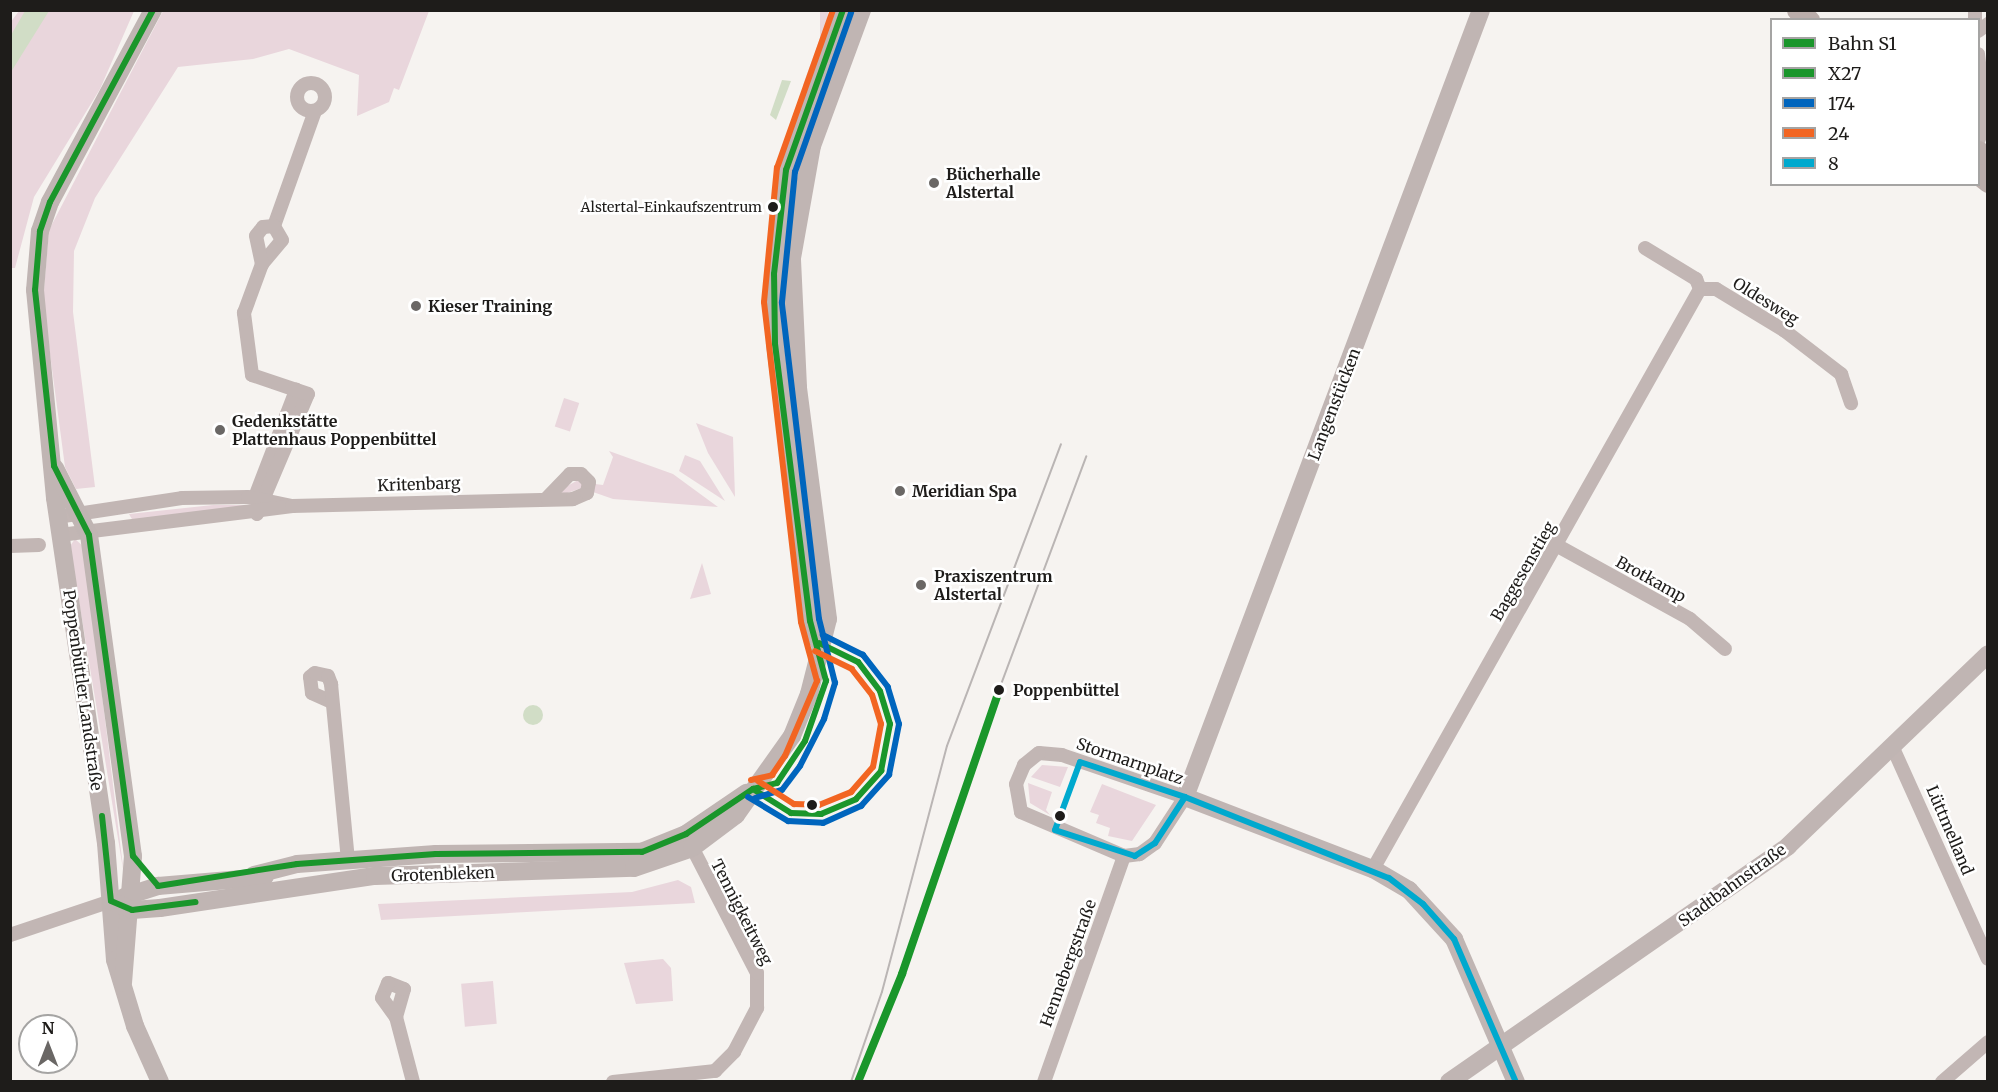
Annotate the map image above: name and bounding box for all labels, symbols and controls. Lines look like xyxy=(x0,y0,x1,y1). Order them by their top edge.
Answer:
legend xyxy=(1770,18,1980,186)
text: Bahn S1 xyxy=(1828,32,1897,55)
text: X27 xyxy=(1828,62,1861,85)
text: 174 xyxy=(1828,92,1855,115)
text: 24 xyxy=(1828,122,1849,145)
text: 8 xyxy=(1828,152,1839,175)
place label: Bücherhalle Alstertal xyxy=(946,164,1040,202)
marker: Bücherhalle Alstertal xyxy=(927,176,941,190)
place label: Alstertal-Einkaufszentrum xyxy=(580,199,762,215)
marker: Alstertal-Einkaufszentrum xyxy=(767,201,779,213)
street label: Oldesweg xyxy=(1730,273,1802,329)
place label: Kieser Training xyxy=(428,296,552,316)
marker: Kieser Training xyxy=(409,299,423,313)
street label: Langenstücken xyxy=(1304,345,1364,463)
place label: Gedenkstätte Plattenhaus Poppenbüttel xyxy=(232,411,436,449)
marker: Gedenkstätte Plattenhaus Poppenbüttel xyxy=(213,423,227,437)
street label: Kritenbarg xyxy=(377,473,461,495)
place label: Meridian Spa xyxy=(912,481,1017,501)
marker: Meridian Spa xyxy=(893,484,907,498)
street label: Baggesenstieg xyxy=(1487,518,1559,624)
street label: Brotkamp xyxy=(1613,552,1689,606)
place label: Praxiszentrum Alstertal xyxy=(934,566,1053,604)
marker: Praxiszentrum Alstertal xyxy=(912,576,930,594)
street label: Poppenbüttler Landstraße xyxy=(59,588,107,792)
place label: Poppenbüttel xyxy=(1013,680,1119,700)
marker: Poppenbüttel xyxy=(990,681,1008,699)
street label: Stormarnplatz xyxy=(1074,734,1186,788)
street label: Lüttmelland xyxy=(1923,782,1977,878)
unlabelled marker xyxy=(806,799,818,811)
unlabelled marker xyxy=(1054,810,1066,822)
street label: Stadtbahnstraße xyxy=(1674,840,1790,930)
street label: Tennigkeitweg xyxy=(707,856,777,968)
street label: Grotenbleken xyxy=(391,863,495,885)
street label: Hennebergstraße xyxy=(1036,897,1100,1029)
north arrow xyxy=(18,1014,78,1074)
text: N xyxy=(42,1018,54,1038)

